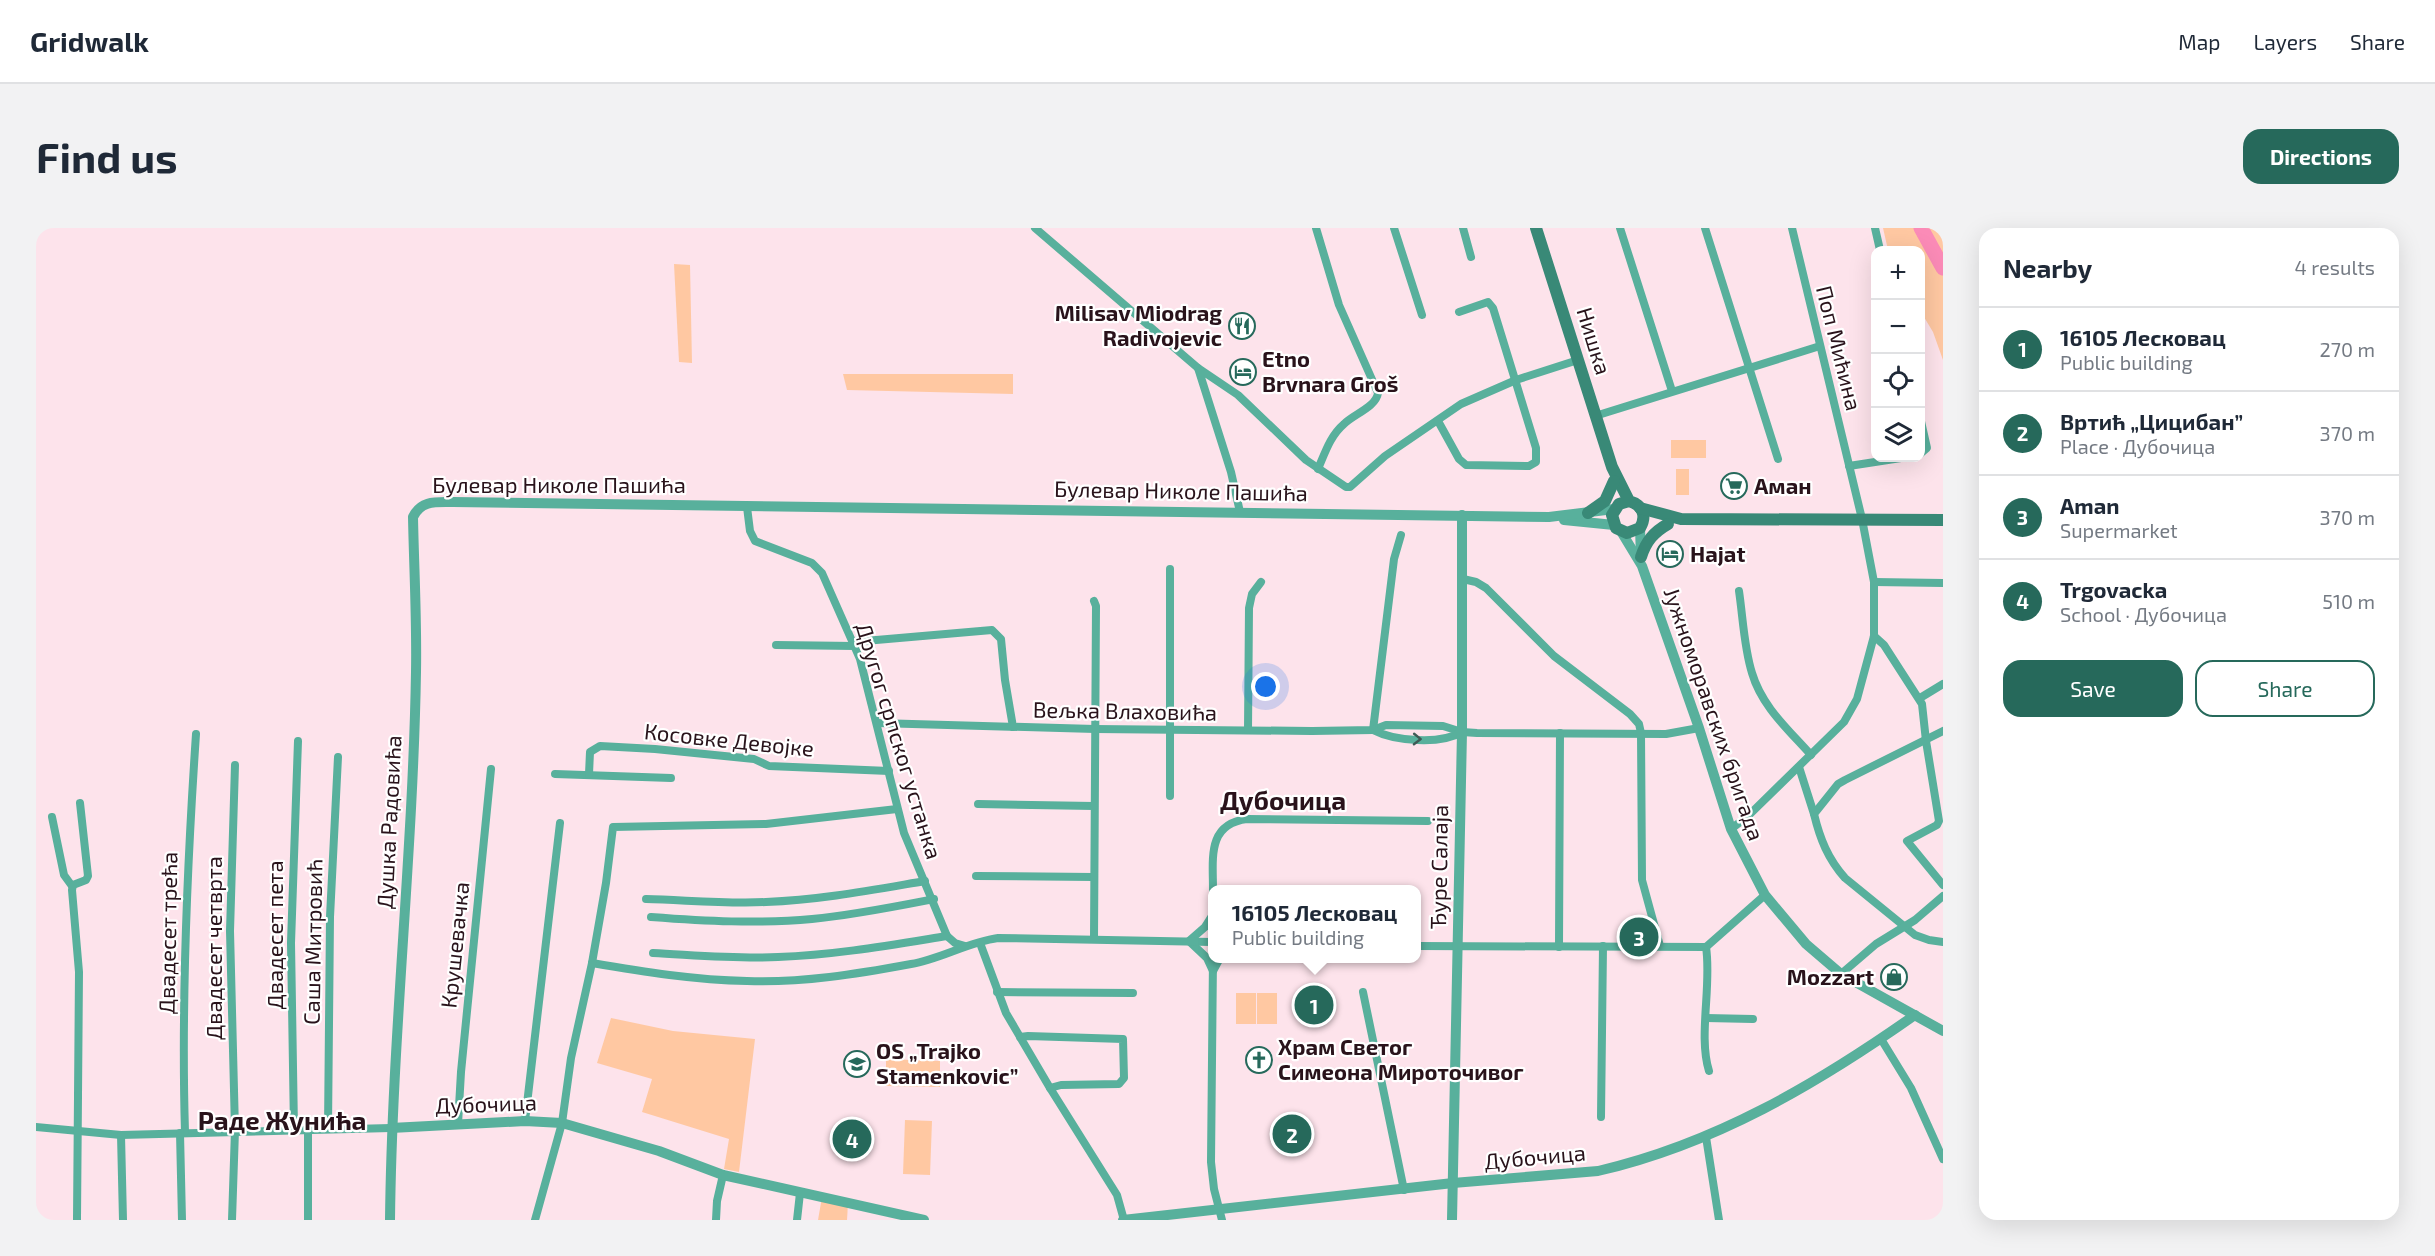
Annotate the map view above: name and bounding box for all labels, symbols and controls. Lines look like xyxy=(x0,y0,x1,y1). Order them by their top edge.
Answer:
text: Gridwalk xyxy=(30,24,149,58)
text: Map xyxy=(2178,29,2220,54)
text: Layers xyxy=(2253,29,2317,54)
text: Share xyxy=(2350,29,2405,54)
button: Directions xyxy=(2243,129,2399,184)
text: Find us xyxy=(36,131,178,181)
map controls xyxy=(1871,246,1925,462)
button: + xyxy=(1871,246,1925,300)
text: Nearby xyxy=(2003,252,2092,283)
text: 4 results xyxy=(2295,255,2375,279)
street label: Поп Мићина xyxy=(1812,283,1868,413)
place label: Milisav Miodrag Radivojevic xyxy=(1055,299,1222,350)
button: − xyxy=(1871,300,1925,354)
street label: Нишка xyxy=(1572,304,1618,378)
restaurant icon: Milisav Miodrag Radivojevic xyxy=(1227,311,1257,341)
text: 16105 Лесковац xyxy=(2060,324,2226,350)
text: 1 xyxy=(2018,337,2027,361)
text: 270 m xyxy=(2319,337,2375,361)
place label: Etno Brvnara Groš xyxy=(1262,345,1398,396)
text: Public building xyxy=(2060,350,2193,374)
button: locate xyxy=(1871,354,1925,408)
hotel icon: Etno Brvnara Groš xyxy=(1228,357,1258,387)
button: layers xyxy=(1871,408,1925,462)
text: Вртић „Цицибан” xyxy=(2060,408,2243,434)
text: 2 xyxy=(2017,421,2028,445)
text: 370 m xyxy=(2320,421,2375,445)
text: Place · Дубочица xyxy=(2060,434,2215,458)
street label: Булевар Николе Пашића xyxy=(432,471,686,498)
supermarket icon: Аман xyxy=(1719,471,1749,501)
place label: Аман xyxy=(1754,472,1812,498)
street label: Булевар Николе Пашића xyxy=(1054,475,1308,506)
text: Aman xyxy=(2060,492,2120,518)
text: 3 xyxy=(2017,505,2028,529)
text: 370 m xyxy=(2320,505,2375,529)
text: Supermarket xyxy=(2060,518,2178,542)
hotel icon: Hajat xyxy=(1655,539,1685,569)
place label: Hajat xyxy=(1690,540,1745,566)
text: Trgovacka xyxy=(2060,576,2167,602)
street label: Јужноморавских бригада xyxy=(1658,584,1771,844)
text: 4 xyxy=(2016,589,2029,613)
text: 510 m xyxy=(2322,589,2375,613)
text: School · Дубочица xyxy=(2060,602,2227,626)
street label: Другог српског устанка xyxy=(851,619,948,862)
button: Save xyxy=(2003,660,2183,717)
button: Share xyxy=(2195,660,2375,717)
your location xyxy=(1251,672,1280,701)
street label: Вељка Влаховића xyxy=(1033,695,1217,725)
street label: Косовке Девојке xyxy=(643,717,815,762)
one-way arrow xyxy=(1413,733,1422,745)
street label: Душка Радовића xyxy=(370,734,407,910)
district label: Дубочица xyxy=(1220,784,1346,815)
street label: Ђуре Салаја xyxy=(1424,804,1453,930)
street label: Двадесет трећа xyxy=(153,852,181,1014)
street label: Двадесет четврта xyxy=(200,856,226,1040)
street label: Саша Митровић xyxy=(298,859,326,1025)
street label: Двадесет пета xyxy=(261,860,287,1010)
street label: Крушевачка xyxy=(434,880,475,1010)
popup xyxy=(1208,885,1421,963)
text: 16105 Лесковац xyxy=(1232,899,1397,925)
pin: 3 xyxy=(1620,914,1658,960)
text: Public building xyxy=(1232,925,1364,949)
shop icon: Mozzart xyxy=(1879,962,1909,992)
place label: Mozzart xyxy=(1787,963,1874,989)
pin: 1 xyxy=(1294,982,1334,1028)
place label: Храм Светог Симеона Мироточивог xyxy=(1278,1033,1524,1084)
place label: OS „Trajko Stamenkovic” xyxy=(876,1037,1018,1088)
church icon: Храм Светог Симеона Мироточивог xyxy=(1244,1045,1274,1075)
school or university icon: OS „Trajko Stamenkovic” xyxy=(842,1049,872,1079)
street label: Дубочица xyxy=(435,1088,537,1119)
district label: Раде Жунића xyxy=(198,1104,366,1135)
pin: 2 xyxy=(1272,1112,1312,1156)
pin: 4 xyxy=(832,1116,872,1162)
street label: Дубочица xyxy=(1483,1139,1587,1174)

